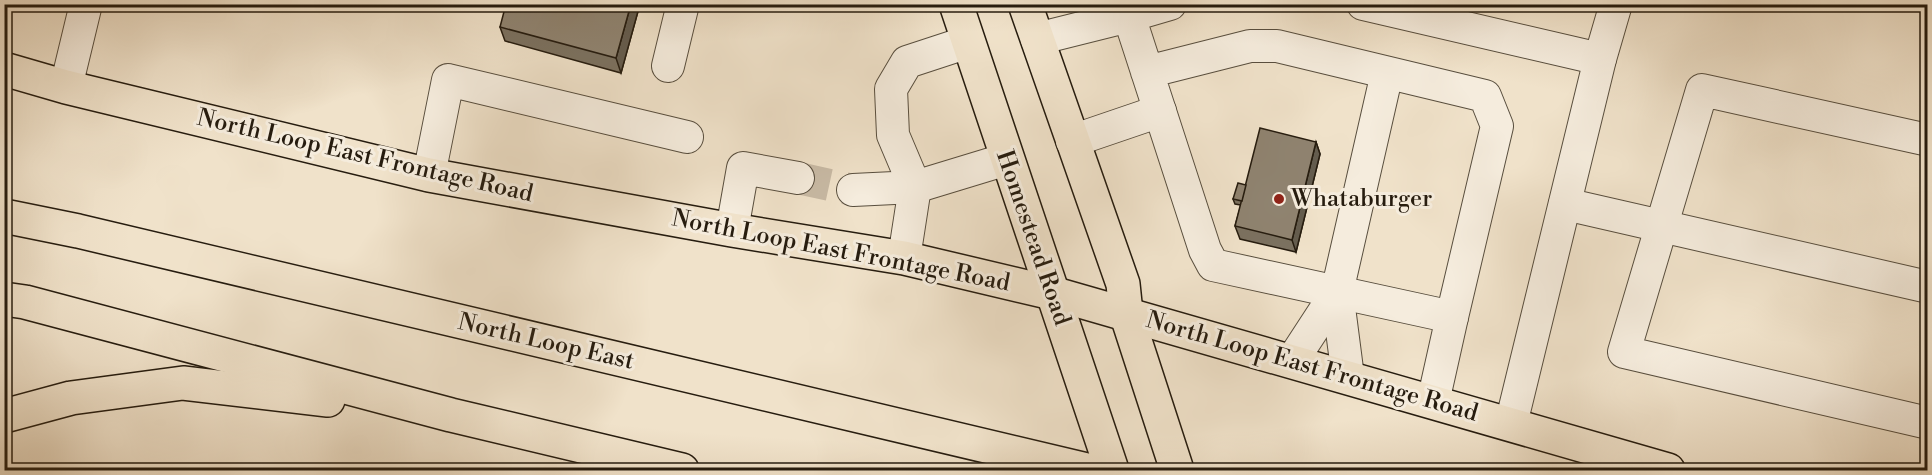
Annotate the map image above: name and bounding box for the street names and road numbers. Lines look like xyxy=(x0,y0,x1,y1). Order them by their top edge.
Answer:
street label: North Loop East Frontage Road xyxy=(194,103,536,209)
street label: Homestead Road xyxy=(989,146,1077,330)
street label: North Loop East Frontage Road xyxy=(669,203,1013,299)
street label: North Loop East Frontage Road xyxy=(1143,305,1482,429)
street label: North Loop East xyxy=(455,307,637,377)

